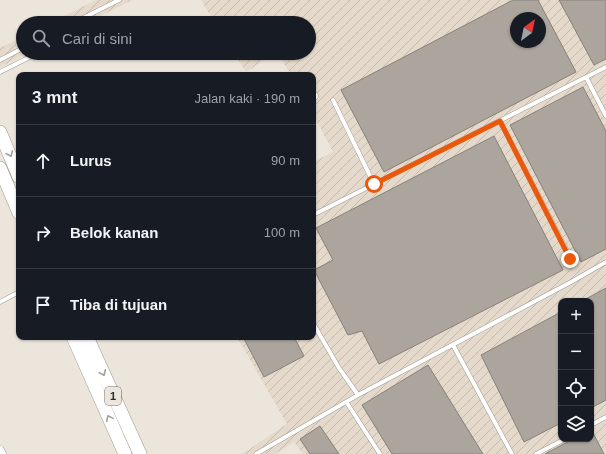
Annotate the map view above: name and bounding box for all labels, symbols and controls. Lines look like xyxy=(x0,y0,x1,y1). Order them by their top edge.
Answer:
north arrow xyxy=(510,12,546,48)
search box xyxy=(16,16,316,60)
icon: search xyxy=(30,27,52,49)
text: Cari di sini xyxy=(62,30,132,47)
text: 3 mnt xyxy=(32,88,77,107)
text: Jalan kaki · 190 m xyxy=(195,91,300,106)
icon: ahead xyxy=(32,150,54,172)
one-way arrow xyxy=(5,151,13,158)
text: Lurus xyxy=(70,152,112,169)
text: 90 m xyxy=(271,153,300,168)
route start xyxy=(365,175,383,193)
icon: right xyxy=(32,222,54,244)
text: Belok kanan xyxy=(70,224,158,241)
text: 100 m xyxy=(264,225,300,240)
route end xyxy=(561,250,579,268)
icon: arrive xyxy=(32,294,54,316)
text: Tiba di tujuan xyxy=(70,296,167,313)
map controls xyxy=(558,298,594,442)
button: + xyxy=(558,298,594,334)
button: − xyxy=(558,334,594,370)
one-way arrow xyxy=(98,369,106,376)
button: locate xyxy=(558,370,594,406)
road number: 1 xyxy=(105,387,121,405)
button: layers xyxy=(558,406,594,442)
one-way arrow xyxy=(106,415,114,423)

